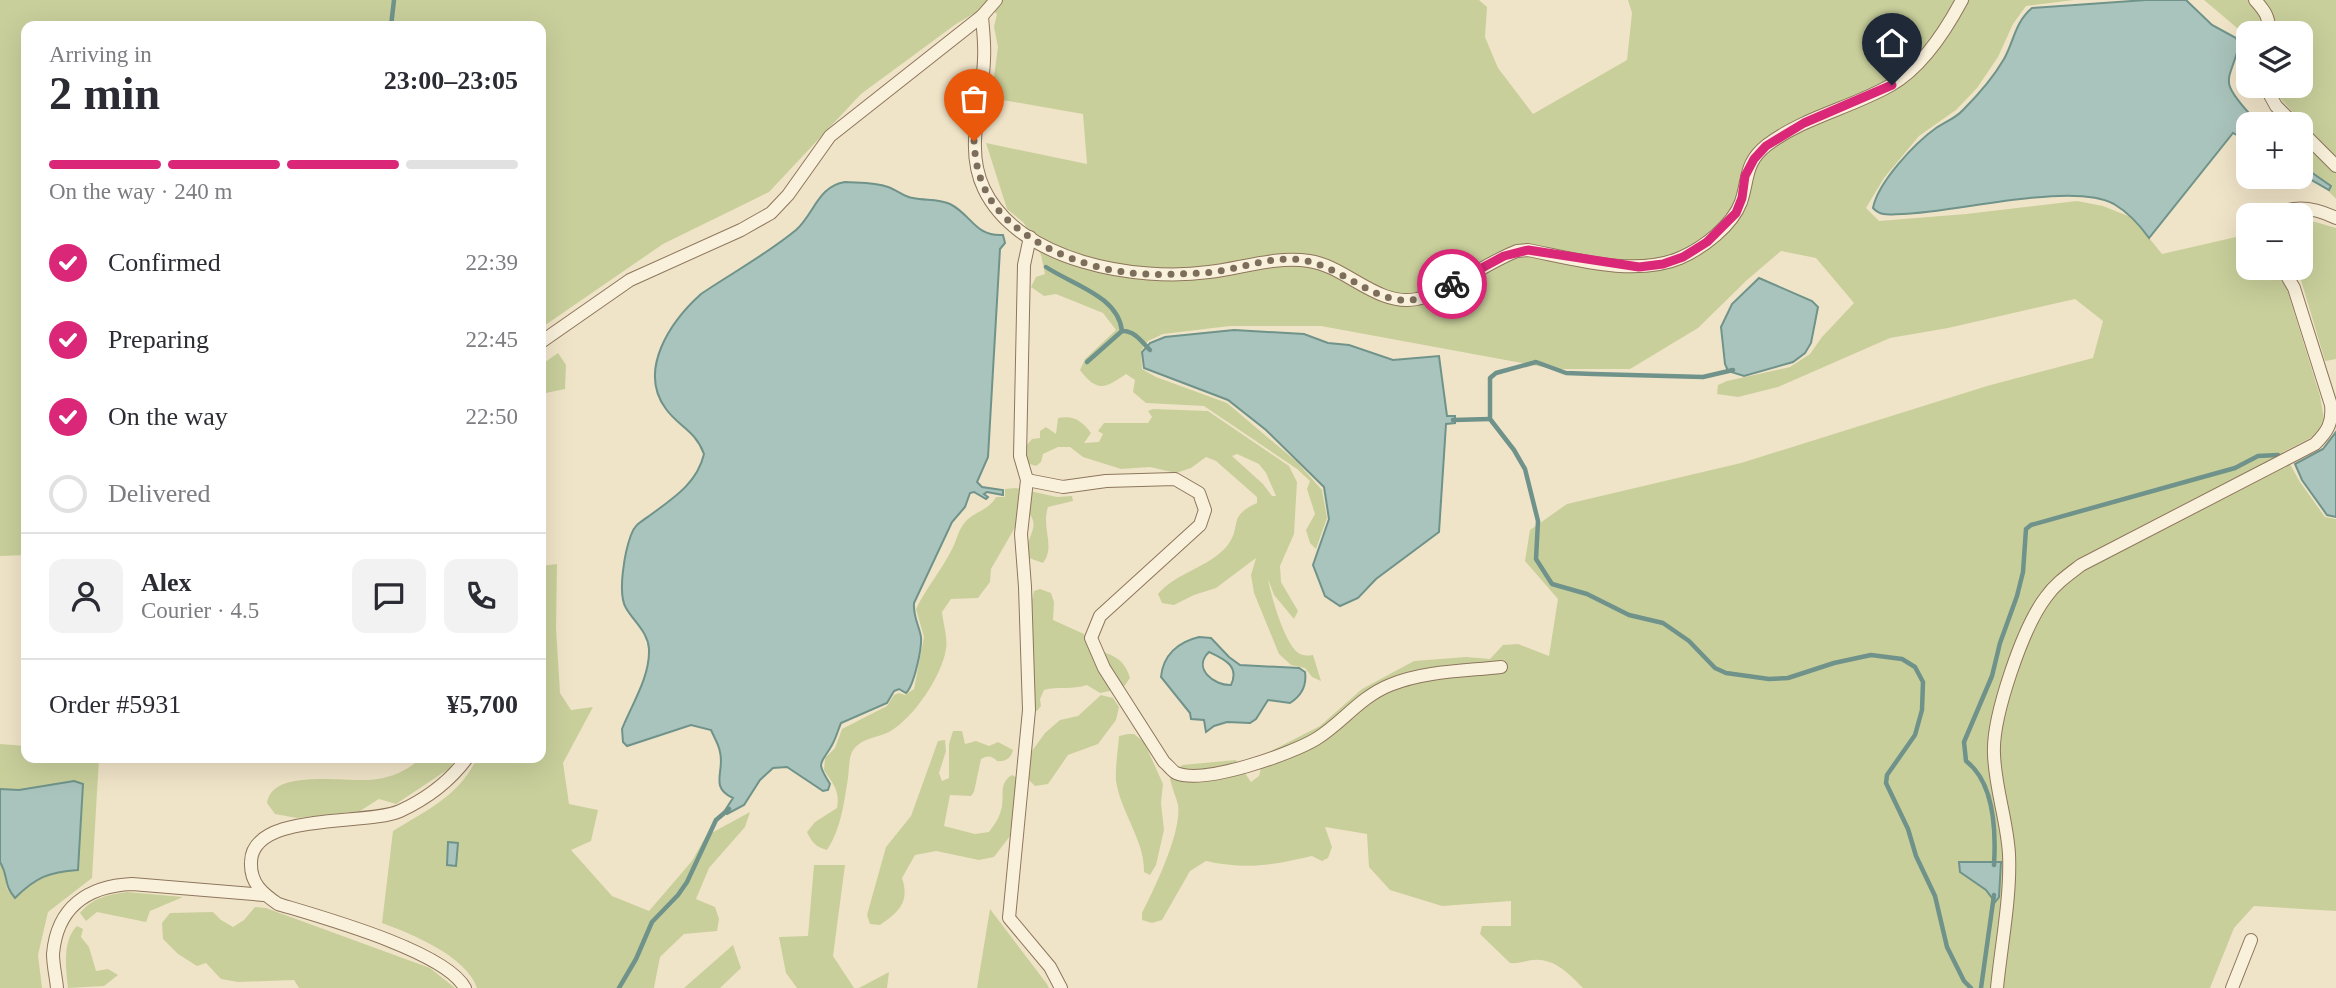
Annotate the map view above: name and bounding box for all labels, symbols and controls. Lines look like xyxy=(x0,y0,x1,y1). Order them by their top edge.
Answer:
pin xyxy=(1862,13,1922,85)
map controls xyxy=(2236,21,2313,280)
button: layers xyxy=(2236,21,2313,98)
icon: home xyxy=(1873,24,1911,62)
text: Arriving in xyxy=(49,42,152,67)
text: 23:00–23:05 xyxy=(384,66,518,95)
text: 2 min xyxy=(49,68,160,119)
pin xyxy=(944,69,1004,141)
icon: bag xyxy=(955,80,993,118)
button: + xyxy=(2236,112,2313,189)
text: On the way · 240 m xyxy=(49,179,232,204)
button: − xyxy=(2236,203,2313,280)
icon: check xyxy=(49,244,87,282)
text: Confirmed xyxy=(108,248,221,277)
courier xyxy=(1417,249,1487,319)
text: 22:39 xyxy=(466,250,518,275)
icon: bike xyxy=(1433,265,1471,303)
icon: check xyxy=(49,321,87,359)
text: Preparing xyxy=(108,325,209,354)
text: 22:45 xyxy=(466,327,518,352)
icon: check xyxy=(49,398,87,436)
text: On the way xyxy=(108,402,228,431)
text: 22:50 xyxy=(466,404,518,429)
text: Delivered xyxy=(108,479,211,508)
button: person xyxy=(49,559,123,633)
button: chat xyxy=(352,559,426,633)
button: phone xyxy=(444,559,518,633)
text: Alex xyxy=(141,568,192,597)
text: Courier · 4.5 xyxy=(141,598,259,623)
text: Order #5931 xyxy=(49,690,181,719)
text: ¥5,700 xyxy=(447,690,518,719)

